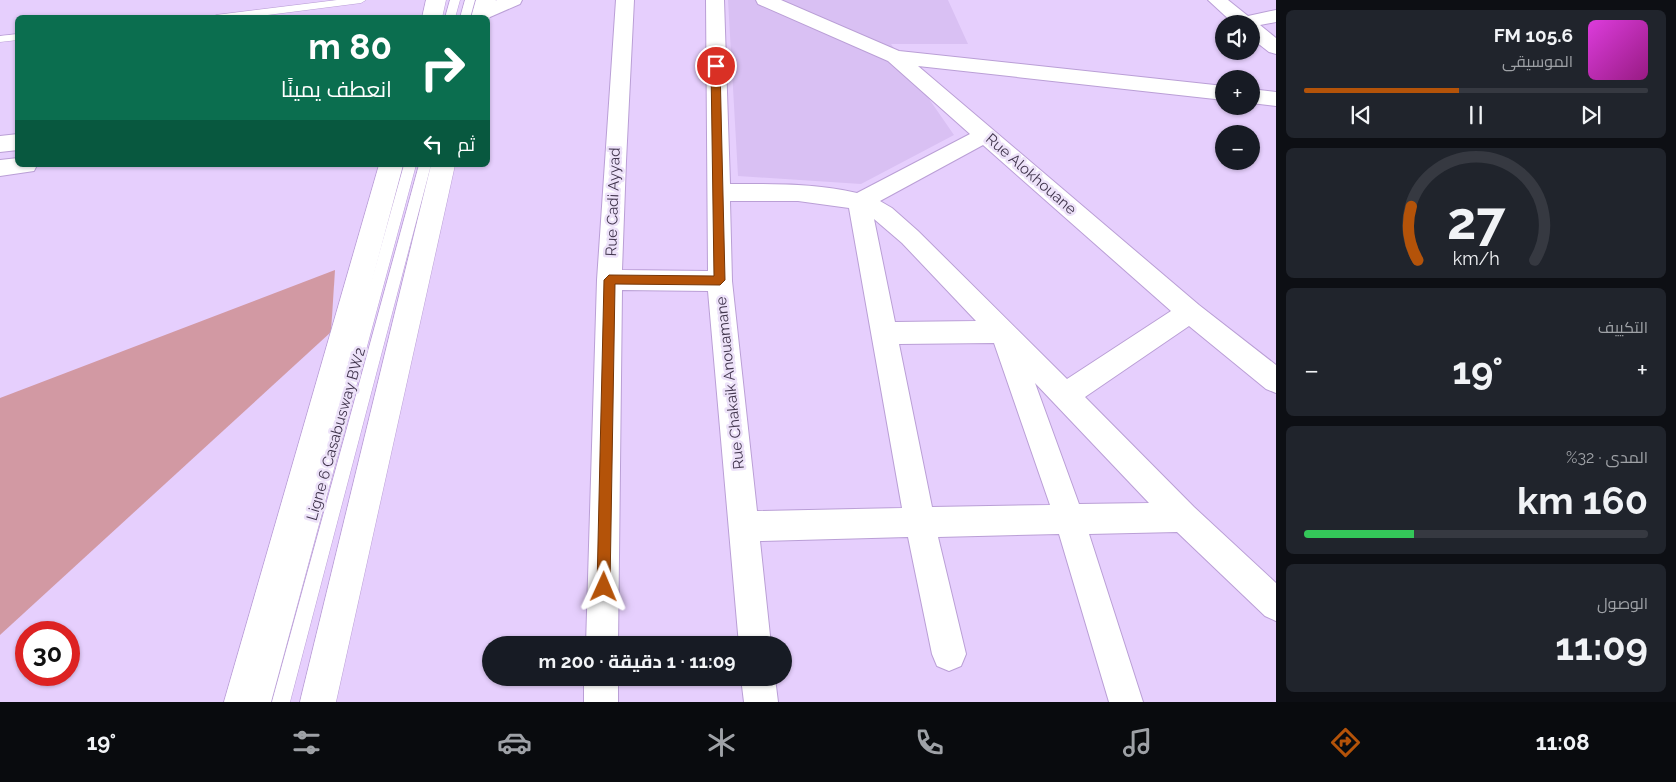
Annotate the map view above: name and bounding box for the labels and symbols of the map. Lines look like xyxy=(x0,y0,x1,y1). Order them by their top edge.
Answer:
pin xyxy=(695,45,737,87)
street label: Rue Alokhouane xyxy=(982,130,1080,218)
street label: Rue Cadi Ayyad xyxy=(602,147,624,257)
street label: Rue Chakaik Anouamane xyxy=(712,296,748,470)
street label: Ligne 6 Casabusway BW2 xyxy=(303,345,369,523)
position arrow xyxy=(577,560,629,612)
speed limit sign: 30 xyxy=(15,621,80,686)

